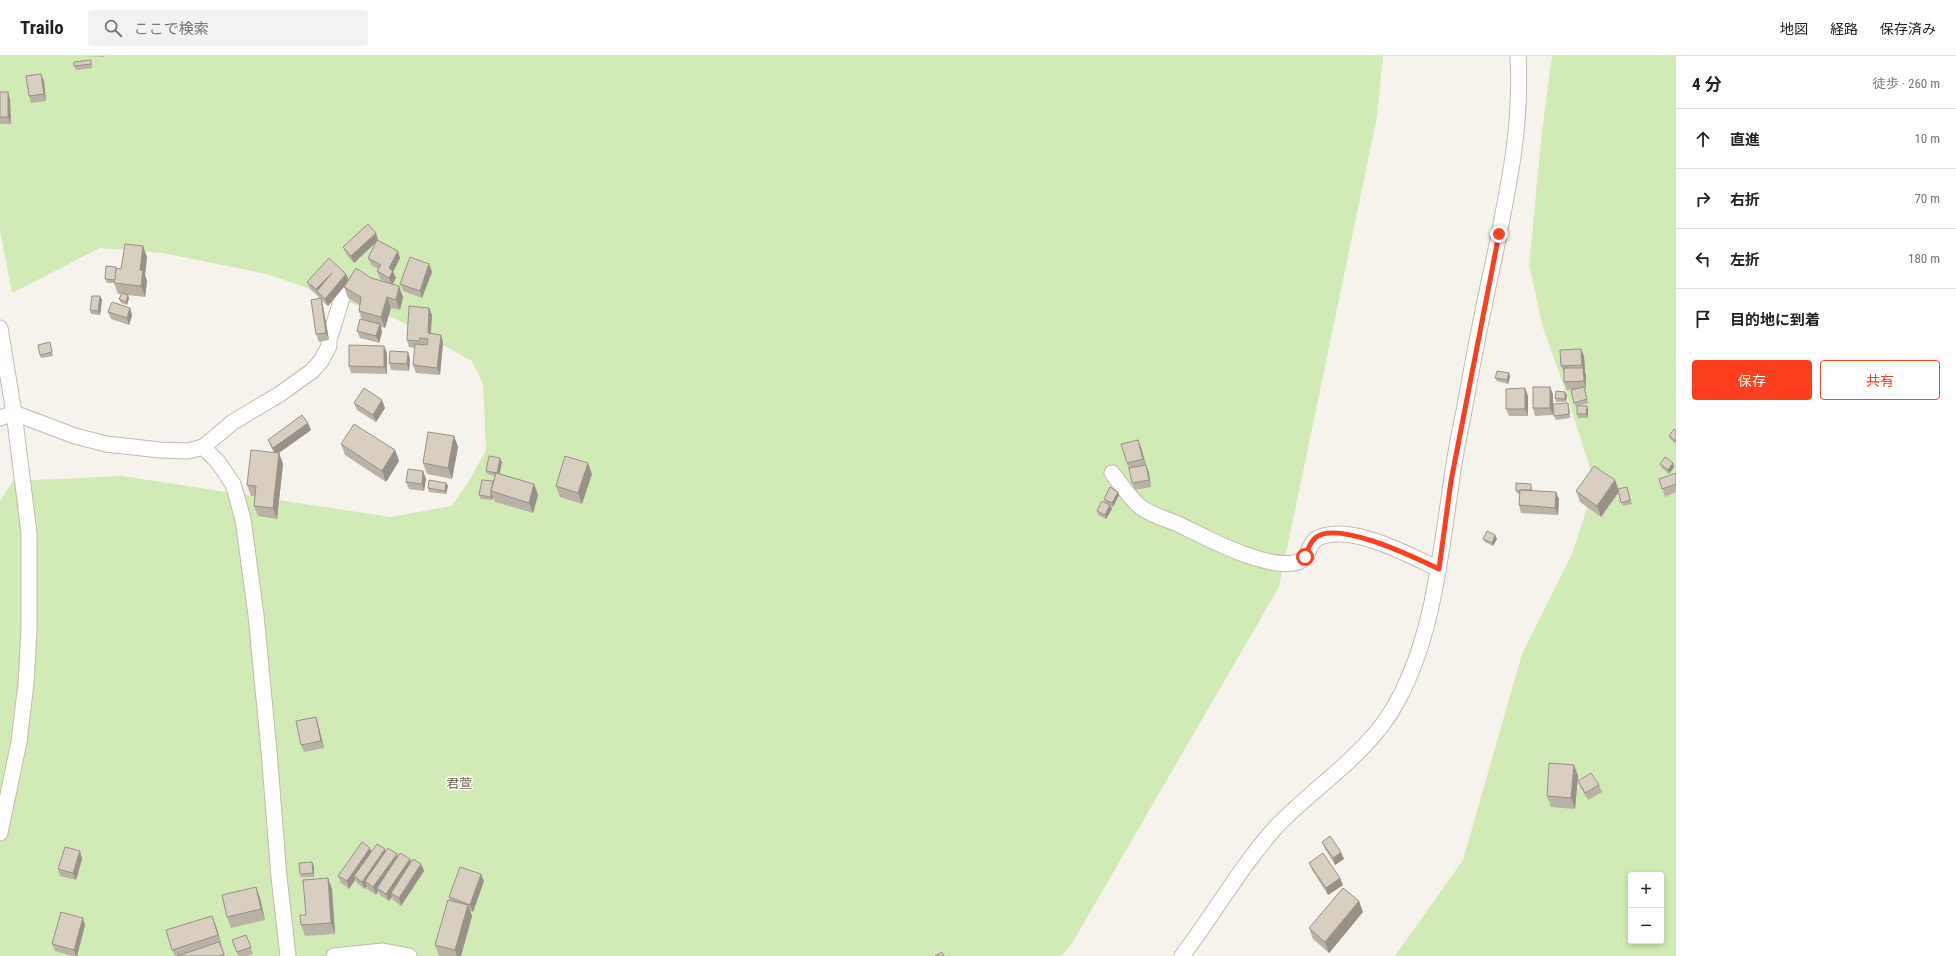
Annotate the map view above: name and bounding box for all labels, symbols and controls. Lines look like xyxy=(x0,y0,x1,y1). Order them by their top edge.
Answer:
search box xyxy=(88,10,368,46)
text: Trailo xyxy=(20,16,64,39)
icon: search xyxy=(102,17,124,39)
text: ここで検索 xyxy=(134,20,209,38)
text: 地図 xyxy=(1780,21,1808,37)
text: 経路 xyxy=(1830,21,1858,37)
text: 保存済み xyxy=(1880,21,1936,37)
text: 4 分 xyxy=(1692,74,1722,94)
text: 徒歩 · 260 m xyxy=(1873,76,1940,91)
icon: ahead xyxy=(1692,128,1714,150)
text: 直進 xyxy=(1730,131,1760,149)
text: 10 m xyxy=(1914,131,1940,146)
icon: right xyxy=(1692,188,1714,210)
text: 右折 xyxy=(1730,191,1760,209)
text: 70 m xyxy=(1914,191,1940,206)
route end xyxy=(1490,225,1508,243)
icon: left xyxy=(1692,248,1714,270)
text: 左折 xyxy=(1730,251,1760,269)
text: 180 m xyxy=(1908,251,1940,266)
icon: arrive xyxy=(1692,308,1714,330)
text: 目的地に到着 xyxy=(1730,311,1820,329)
button: 保存 xyxy=(1692,360,1812,400)
button: 共有 xyxy=(1820,360,1940,400)
route start xyxy=(1296,548,1314,566)
district label: 君萱 xyxy=(446,776,472,791)
map controls xyxy=(1628,872,1664,944)
button: + xyxy=(1628,872,1664,908)
button: − xyxy=(1628,908,1664,944)

